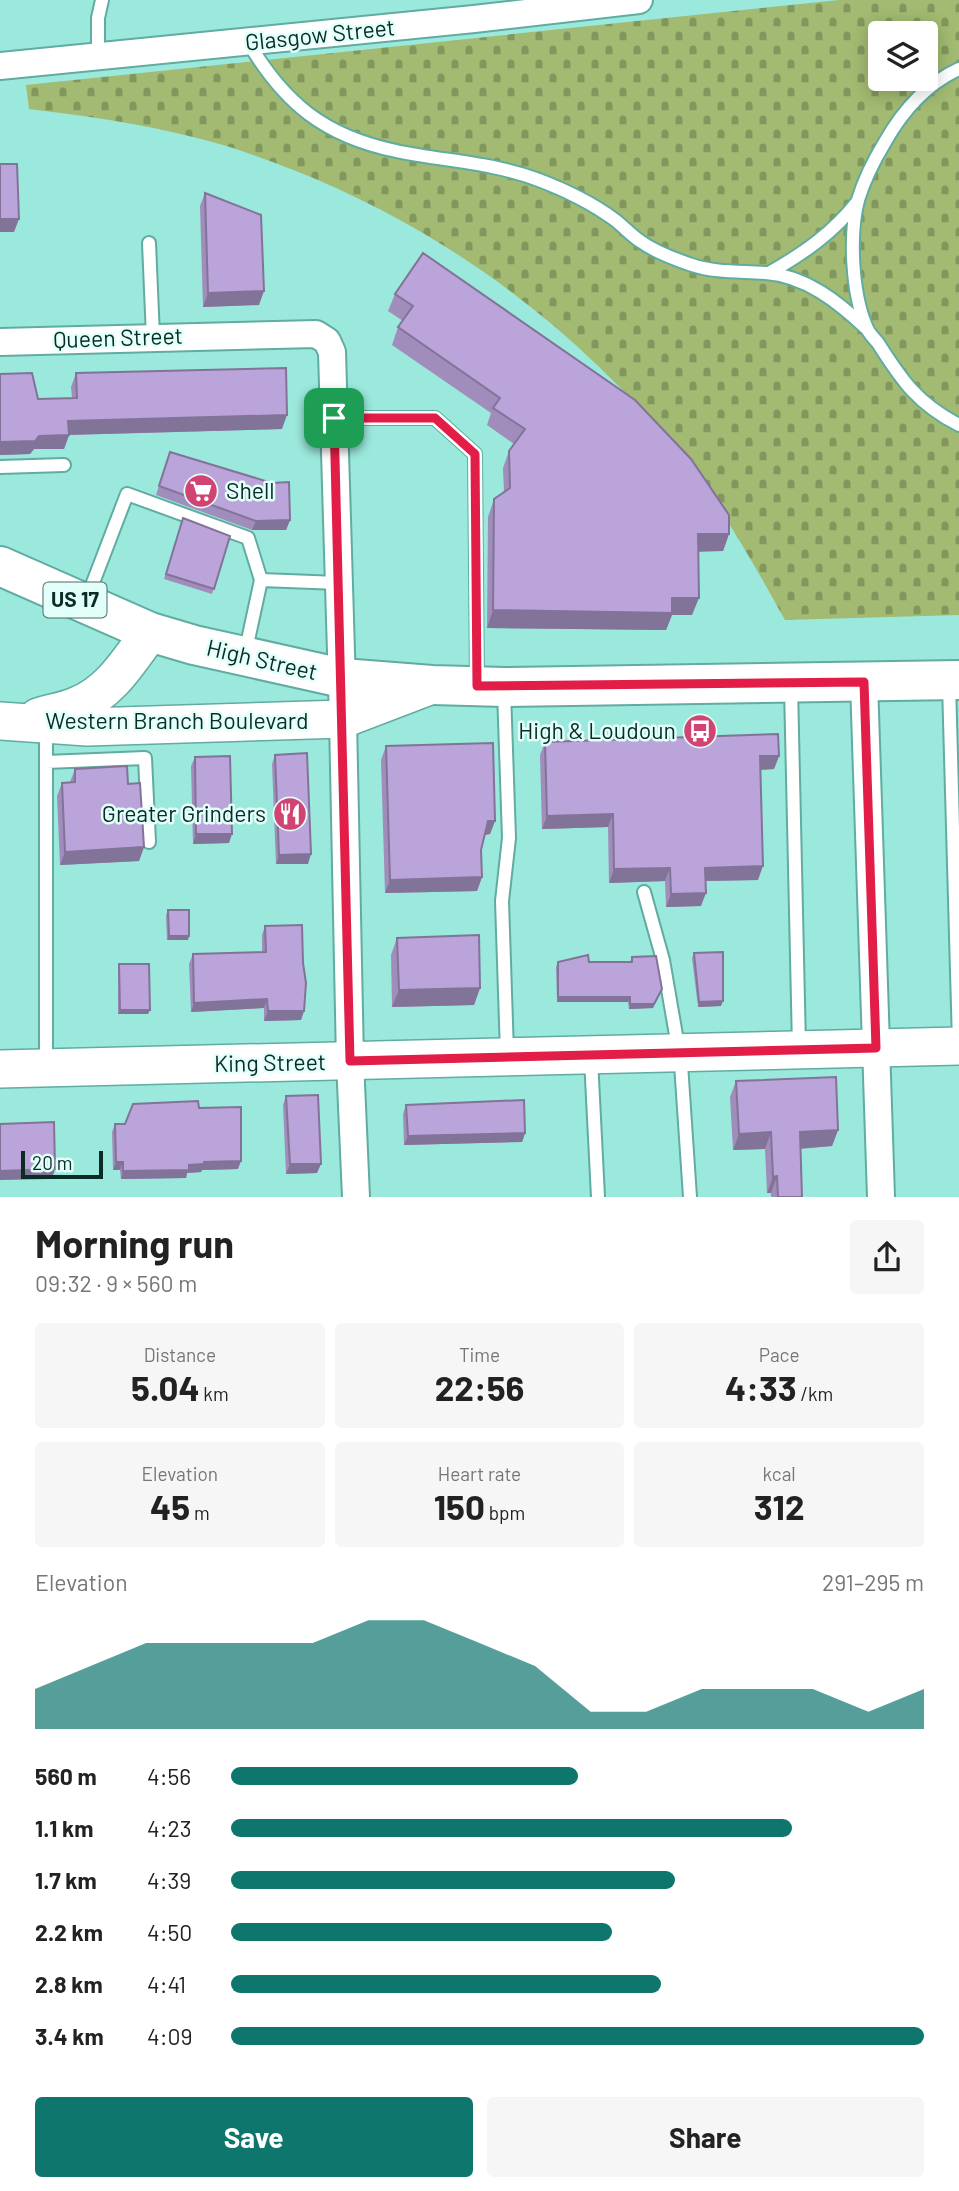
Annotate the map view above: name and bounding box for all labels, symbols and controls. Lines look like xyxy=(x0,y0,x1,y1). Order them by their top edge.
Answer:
street label: Glasgow Street xyxy=(244,12,396,56)
map controls xyxy=(868,21,938,91)
button: layers xyxy=(868,21,938,91)
street label: Queen Street xyxy=(53,321,183,353)
pin xyxy=(304,388,364,448)
icon: arrive xyxy=(315,399,353,437)
supermarket icon: Shell xyxy=(182,472,220,510)
place label: Shell xyxy=(226,476,275,504)
road number: US 17 xyxy=(43,582,106,618)
street label: High Street xyxy=(204,633,320,685)
street label: Western Branch Boulevard xyxy=(45,706,309,734)
bus stop icon: High & Loudoun xyxy=(681,712,719,750)
place label: High & Loudoun xyxy=(518,716,676,744)
restaurant icon: Greater Grinders xyxy=(271,795,309,833)
place label: Greater Grinders xyxy=(102,799,266,827)
street label: King Street xyxy=(214,1047,326,1077)
scale bar xyxy=(21,1148,103,1180)
text: 20 m xyxy=(32,1151,72,1174)
text: Morning run xyxy=(35,1220,234,1266)
button: share xyxy=(850,1220,924,1294)
text: 09:32 · 9 × 560 m xyxy=(35,1269,197,1297)
text: Distance xyxy=(144,1343,216,1366)
text: Time xyxy=(459,1343,500,1366)
text: Pace xyxy=(759,1343,800,1366)
text: 5.04 xyxy=(131,1366,200,1408)
text: 22:56 xyxy=(435,1366,524,1408)
text: 4:33 xyxy=(725,1366,797,1408)
text: km xyxy=(200,1382,229,1405)
text: /km xyxy=(797,1382,833,1405)
text: Elevation xyxy=(142,1462,218,1485)
text: Heart rate xyxy=(438,1462,521,1485)
text: kcal xyxy=(763,1462,796,1485)
text: 45 xyxy=(150,1485,190,1527)
text: 150 xyxy=(434,1485,485,1527)
text: 312 xyxy=(754,1485,805,1527)
text: m xyxy=(190,1501,210,1524)
text: bpm xyxy=(485,1501,525,1524)
text: Elevation xyxy=(35,1568,128,1596)
text: 291–295 m xyxy=(822,1568,924,1596)
text: 560 m xyxy=(35,1762,97,1790)
text: 4:56 xyxy=(147,1762,191,1790)
text: 1.1 km xyxy=(35,1814,94,1842)
text: 4:23 xyxy=(147,1814,192,1842)
text: 1.7 km xyxy=(35,1866,97,1894)
text: 4:39 xyxy=(147,1866,191,1894)
text: 2.2 km xyxy=(35,1918,103,1946)
text: 4:50 xyxy=(147,1918,192,1946)
text: 2.8 km xyxy=(35,1970,103,1998)
text: 4:41 xyxy=(147,1970,186,1998)
text: 3.4 km xyxy=(35,2022,104,2050)
text: 4:09 xyxy=(147,2022,192,2050)
button: Save xyxy=(35,2097,473,2177)
button: Share xyxy=(487,2097,924,2177)

